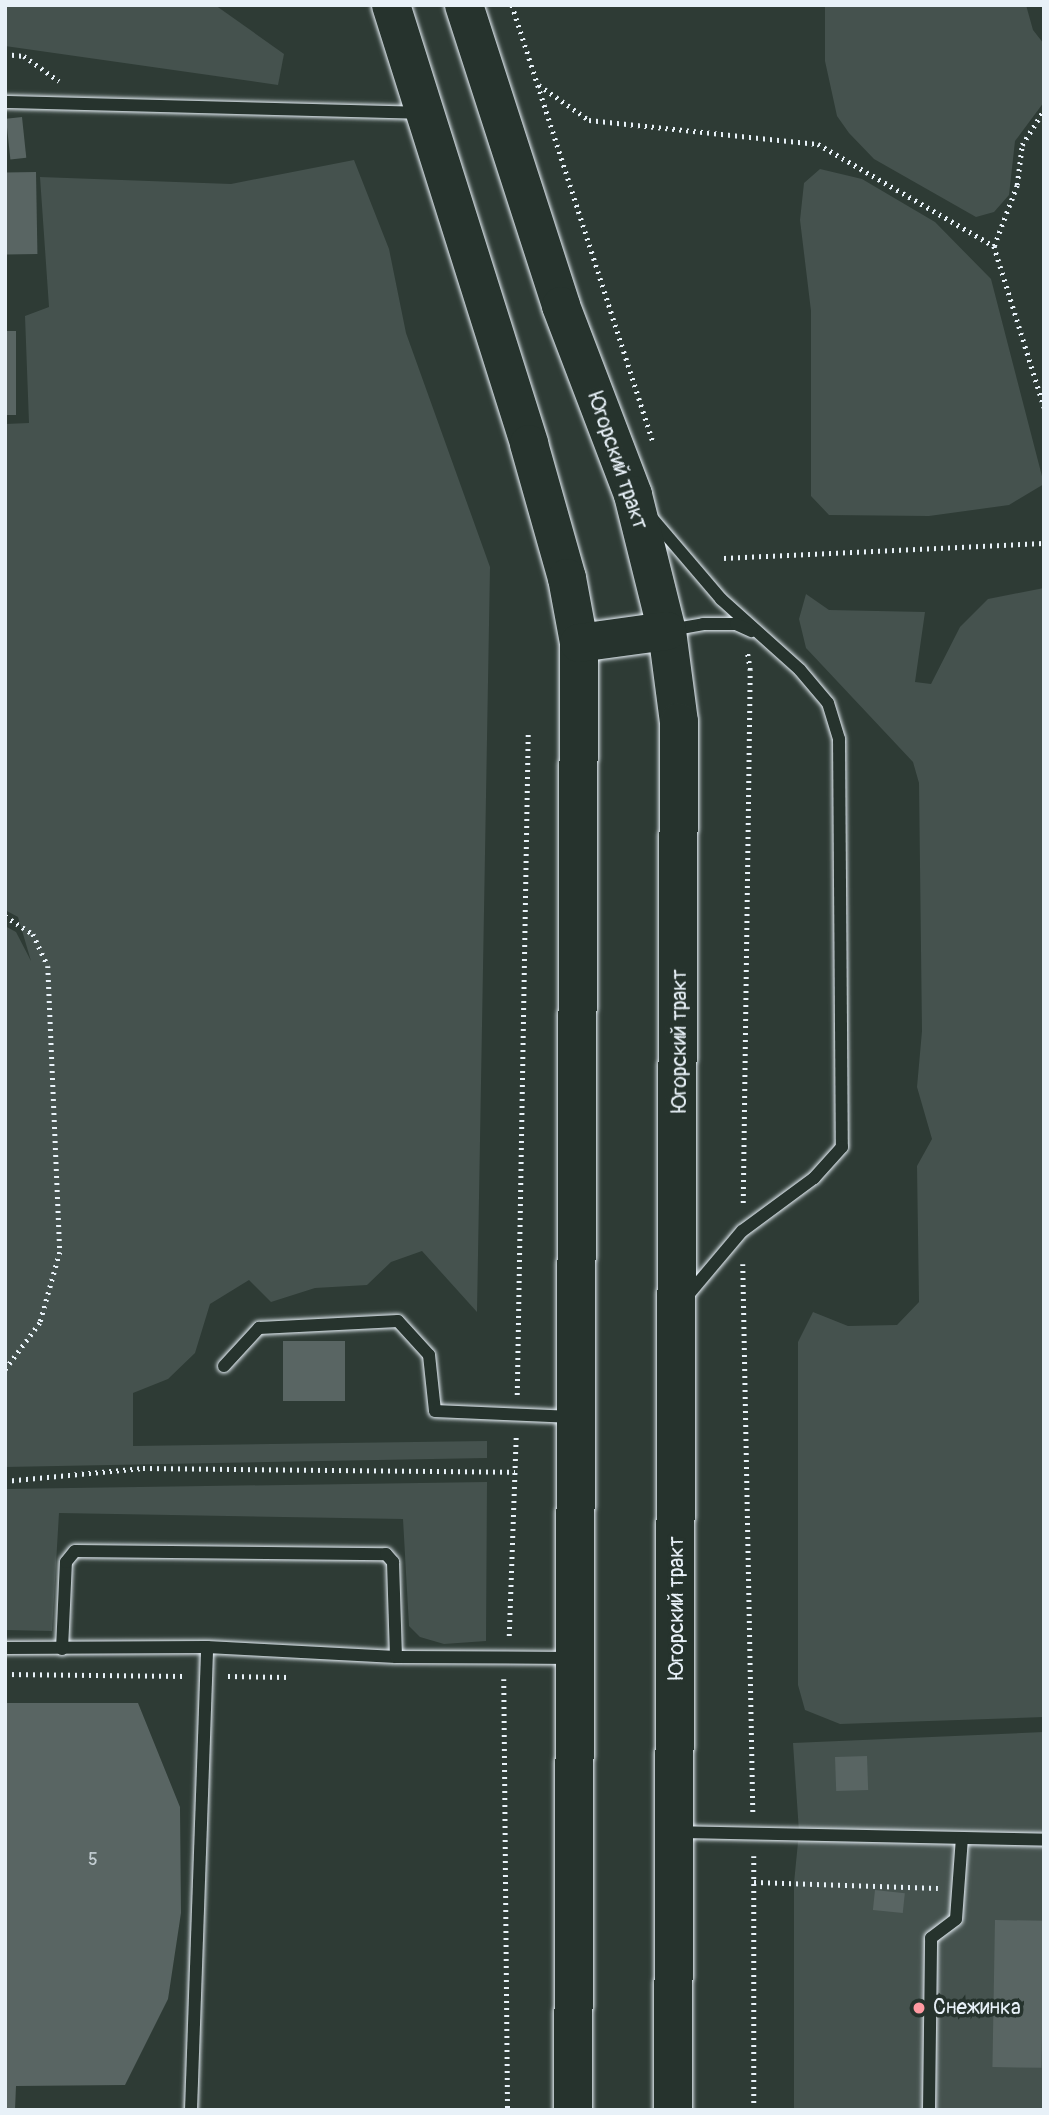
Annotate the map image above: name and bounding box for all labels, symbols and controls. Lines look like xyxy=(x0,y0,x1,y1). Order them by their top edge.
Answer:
street label: Югорский тракт xyxy=(582,389,652,533)
street label: Югорский тракт xyxy=(667,969,693,1113)
street label: Югорский тракт xyxy=(664,1536,690,1680)
house number: 5 xyxy=(88,1849,98,1871)
place label: Снежинка xyxy=(933,1995,1021,2021)
marker: Снежинка xyxy=(911,2000,927,2016)

